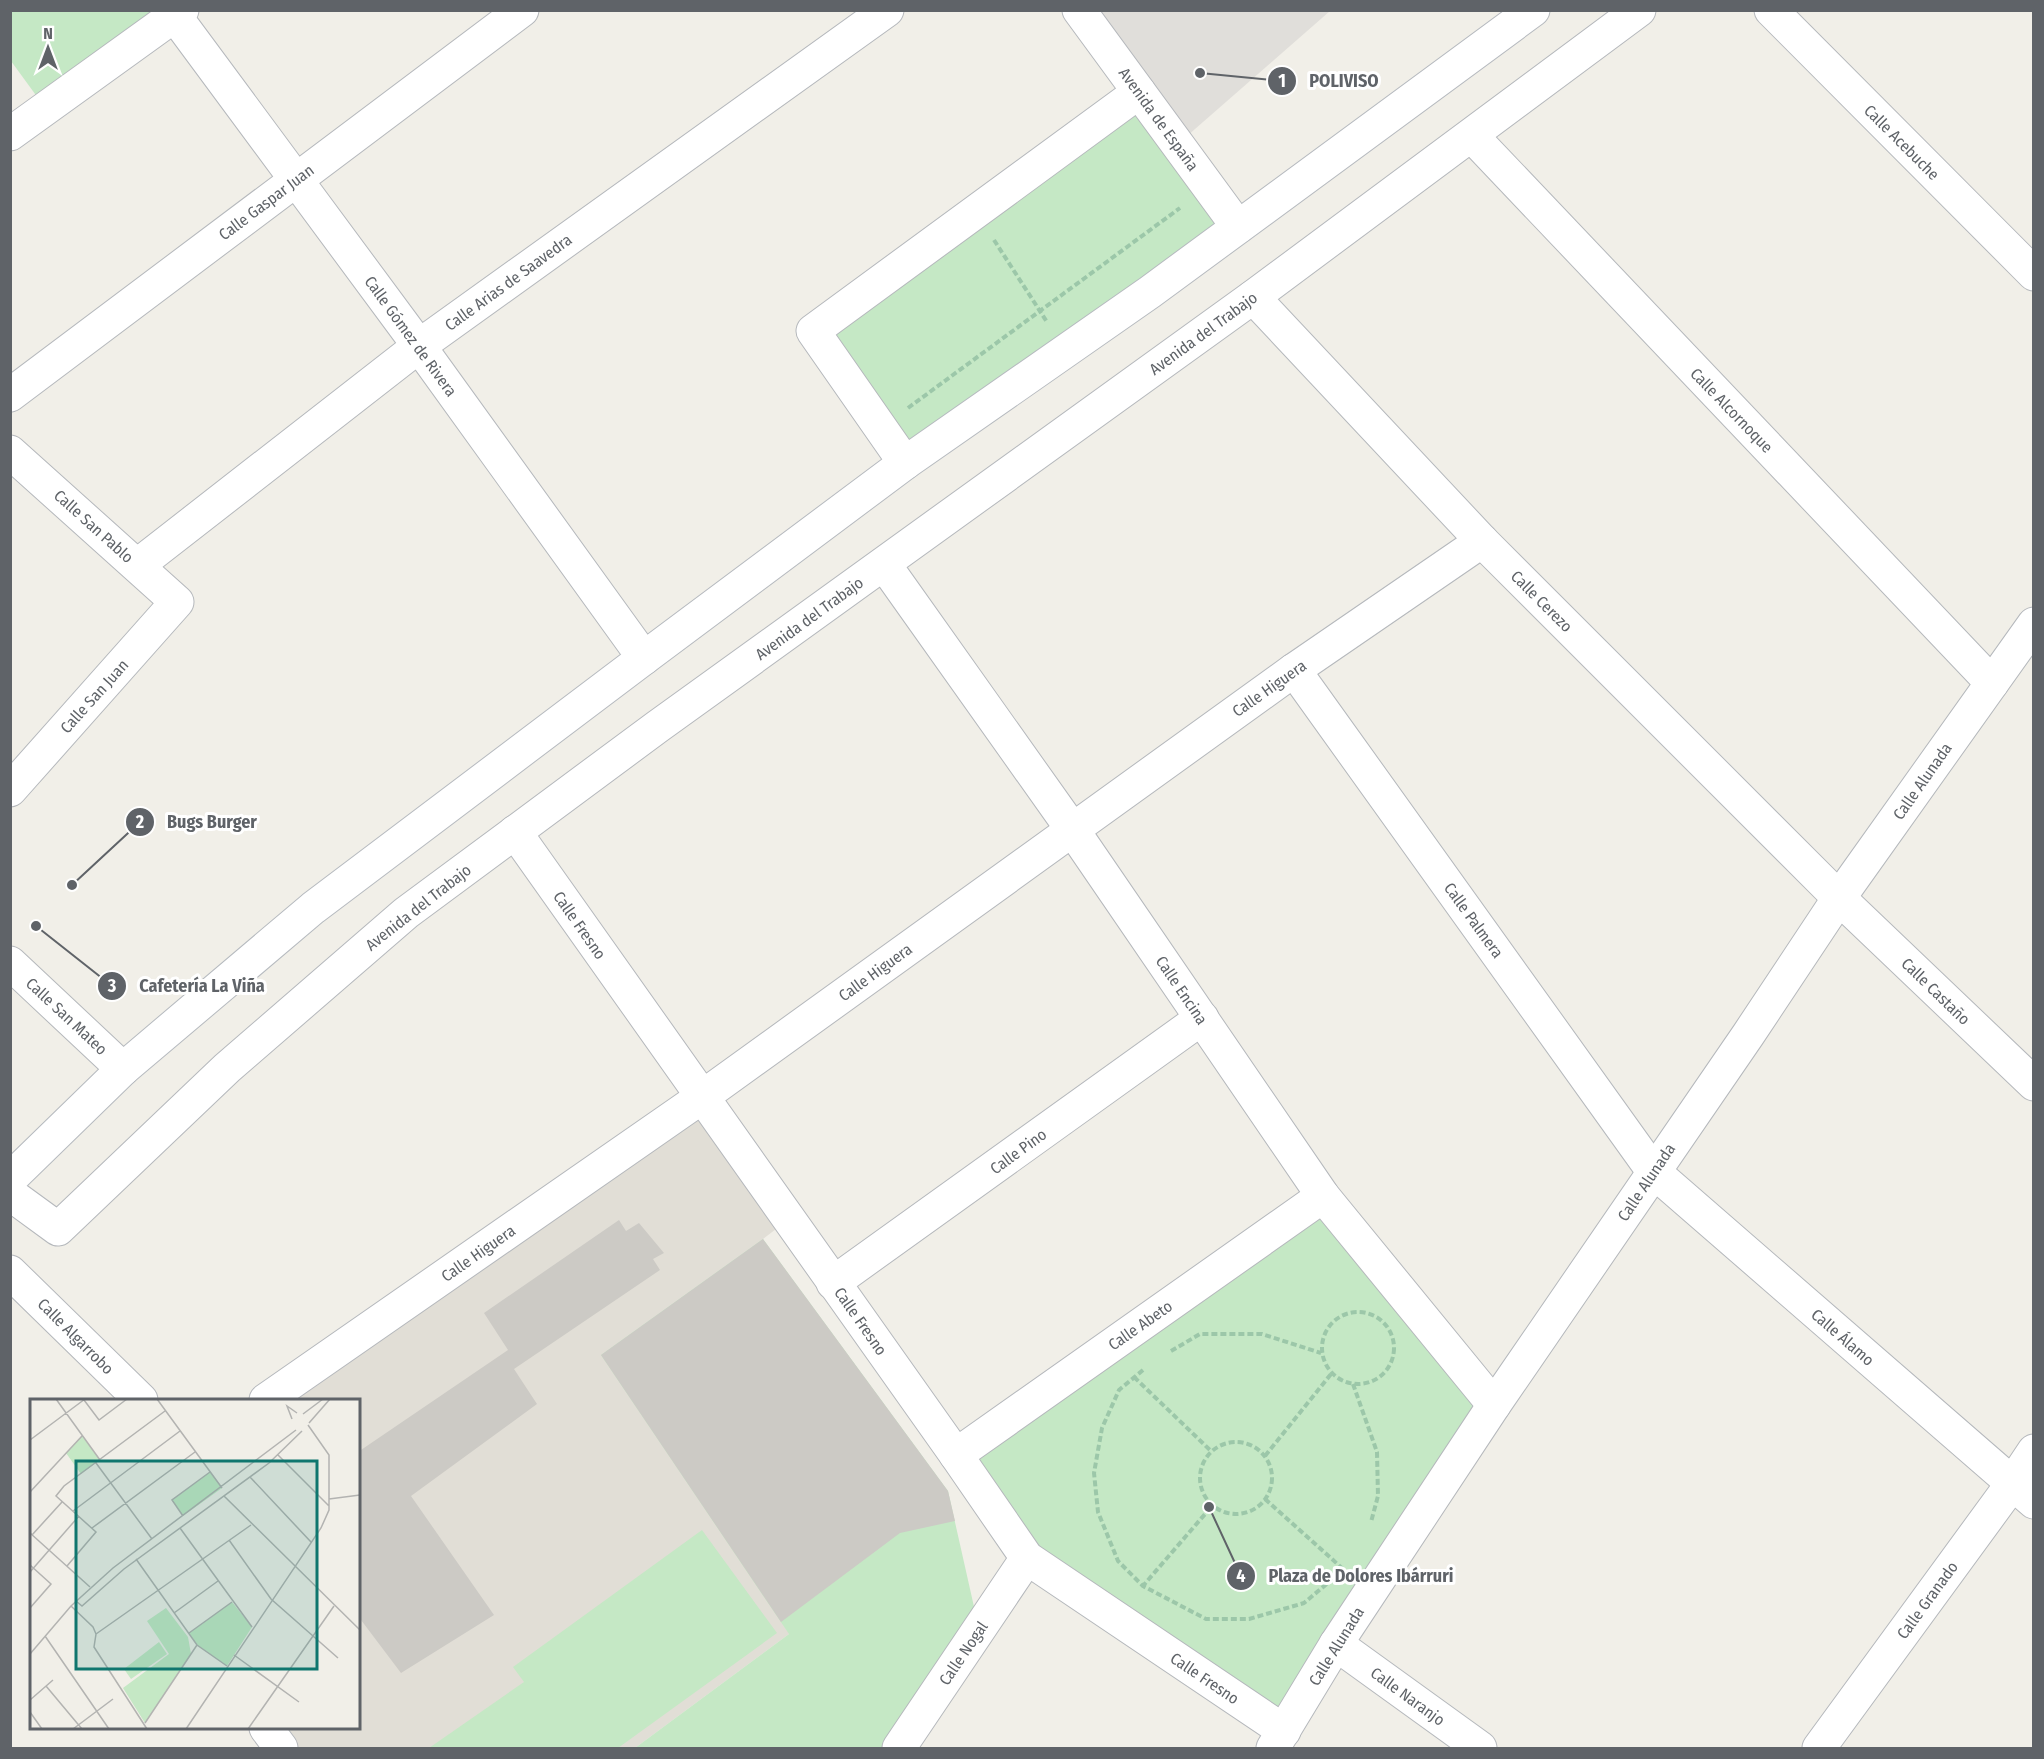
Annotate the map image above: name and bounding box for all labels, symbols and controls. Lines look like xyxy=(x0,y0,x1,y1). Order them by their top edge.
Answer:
north arrow xyxy=(18,18,78,78)
text: N xyxy=(43,24,53,43)
callout: POLIVISO xyxy=(1267,63,1390,99)
street label: Avenida de España xyxy=(1115,64,1203,175)
text: 1 xyxy=(1278,70,1286,92)
text: POLIVISO xyxy=(1309,70,1379,92)
street label: Calle Acebuche xyxy=(1860,101,1943,184)
street label: Calle Gaspar Juan xyxy=(215,161,318,244)
street label: Calle Arias de Saavedra xyxy=(441,230,575,335)
street label: Calle Gómez de Rivera xyxy=(360,272,461,400)
street label: Avenida del Trabajo xyxy=(1146,288,1261,379)
street label: Calle Alcornoque xyxy=(1686,364,1777,457)
street label: Calle San Pablo xyxy=(50,486,137,567)
street label: Calle Cerezo xyxy=(1507,567,1576,636)
street label: Avenida del Trabajo xyxy=(752,573,867,664)
street label: Calle San Juan xyxy=(56,656,132,737)
street label: Calle Higuera xyxy=(1229,656,1310,721)
street label: Calle Alunada xyxy=(1889,739,1956,823)
callout: Bugs Burger xyxy=(125,804,269,840)
text: 2 xyxy=(135,811,144,833)
text: Bugs Burger xyxy=(167,811,257,833)
street label: Avenida del Trabajo xyxy=(362,860,475,955)
street label: Calle Palmera xyxy=(1440,879,1507,962)
street label: Calle Fresno xyxy=(549,888,610,963)
street label: Calle Higuera xyxy=(835,939,916,1005)
street label: Calle Encina xyxy=(1152,952,1212,1028)
street label: Calle Castaño xyxy=(1897,954,1974,1029)
callout: Cafetería La Viña xyxy=(97,968,277,1004)
street label: Calle San Mateo xyxy=(22,974,111,1059)
text: 3 xyxy=(107,975,117,997)
text: Cafetería La Viña xyxy=(139,975,265,997)
street label: Calle Pino xyxy=(986,1125,1050,1178)
street label: Calle Alunada xyxy=(1614,1140,1679,1225)
street label: Calle Higuera xyxy=(438,1221,519,1286)
street label: Calle Fresno xyxy=(830,1284,891,1359)
street label: Calle Algarrobo xyxy=(34,1294,118,1378)
street label: Calle Abeto xyxy=(1105,1296,1176,1354)
street label: Calle Álamo xyxy=(1807,1305,1878,1370)
inset map xyxy=(30,1399,360,1729)
callout: Plaza de Dolores Ibárruri xyxy=(1226,1558,1465,1594)
street label: Calle Granado xyxy=(1893,1558,1962,1643)
text: 4 xyxy=(1236,1565,1246,1587)
text: Plaza de Dolores Ibárruri xyxy=(1269,1565,1453,1587)
street label: Calle Alunada xyxy=(1305,1603,1368,1689)
street label: Calle Nogal xyxy=(935,1618,992,1689)
street label: Calle Fresno xyxy=(1167,1648,1243,1708)
street label: Calle Naranjo xyxy=(1367,1663,1449,1730)

